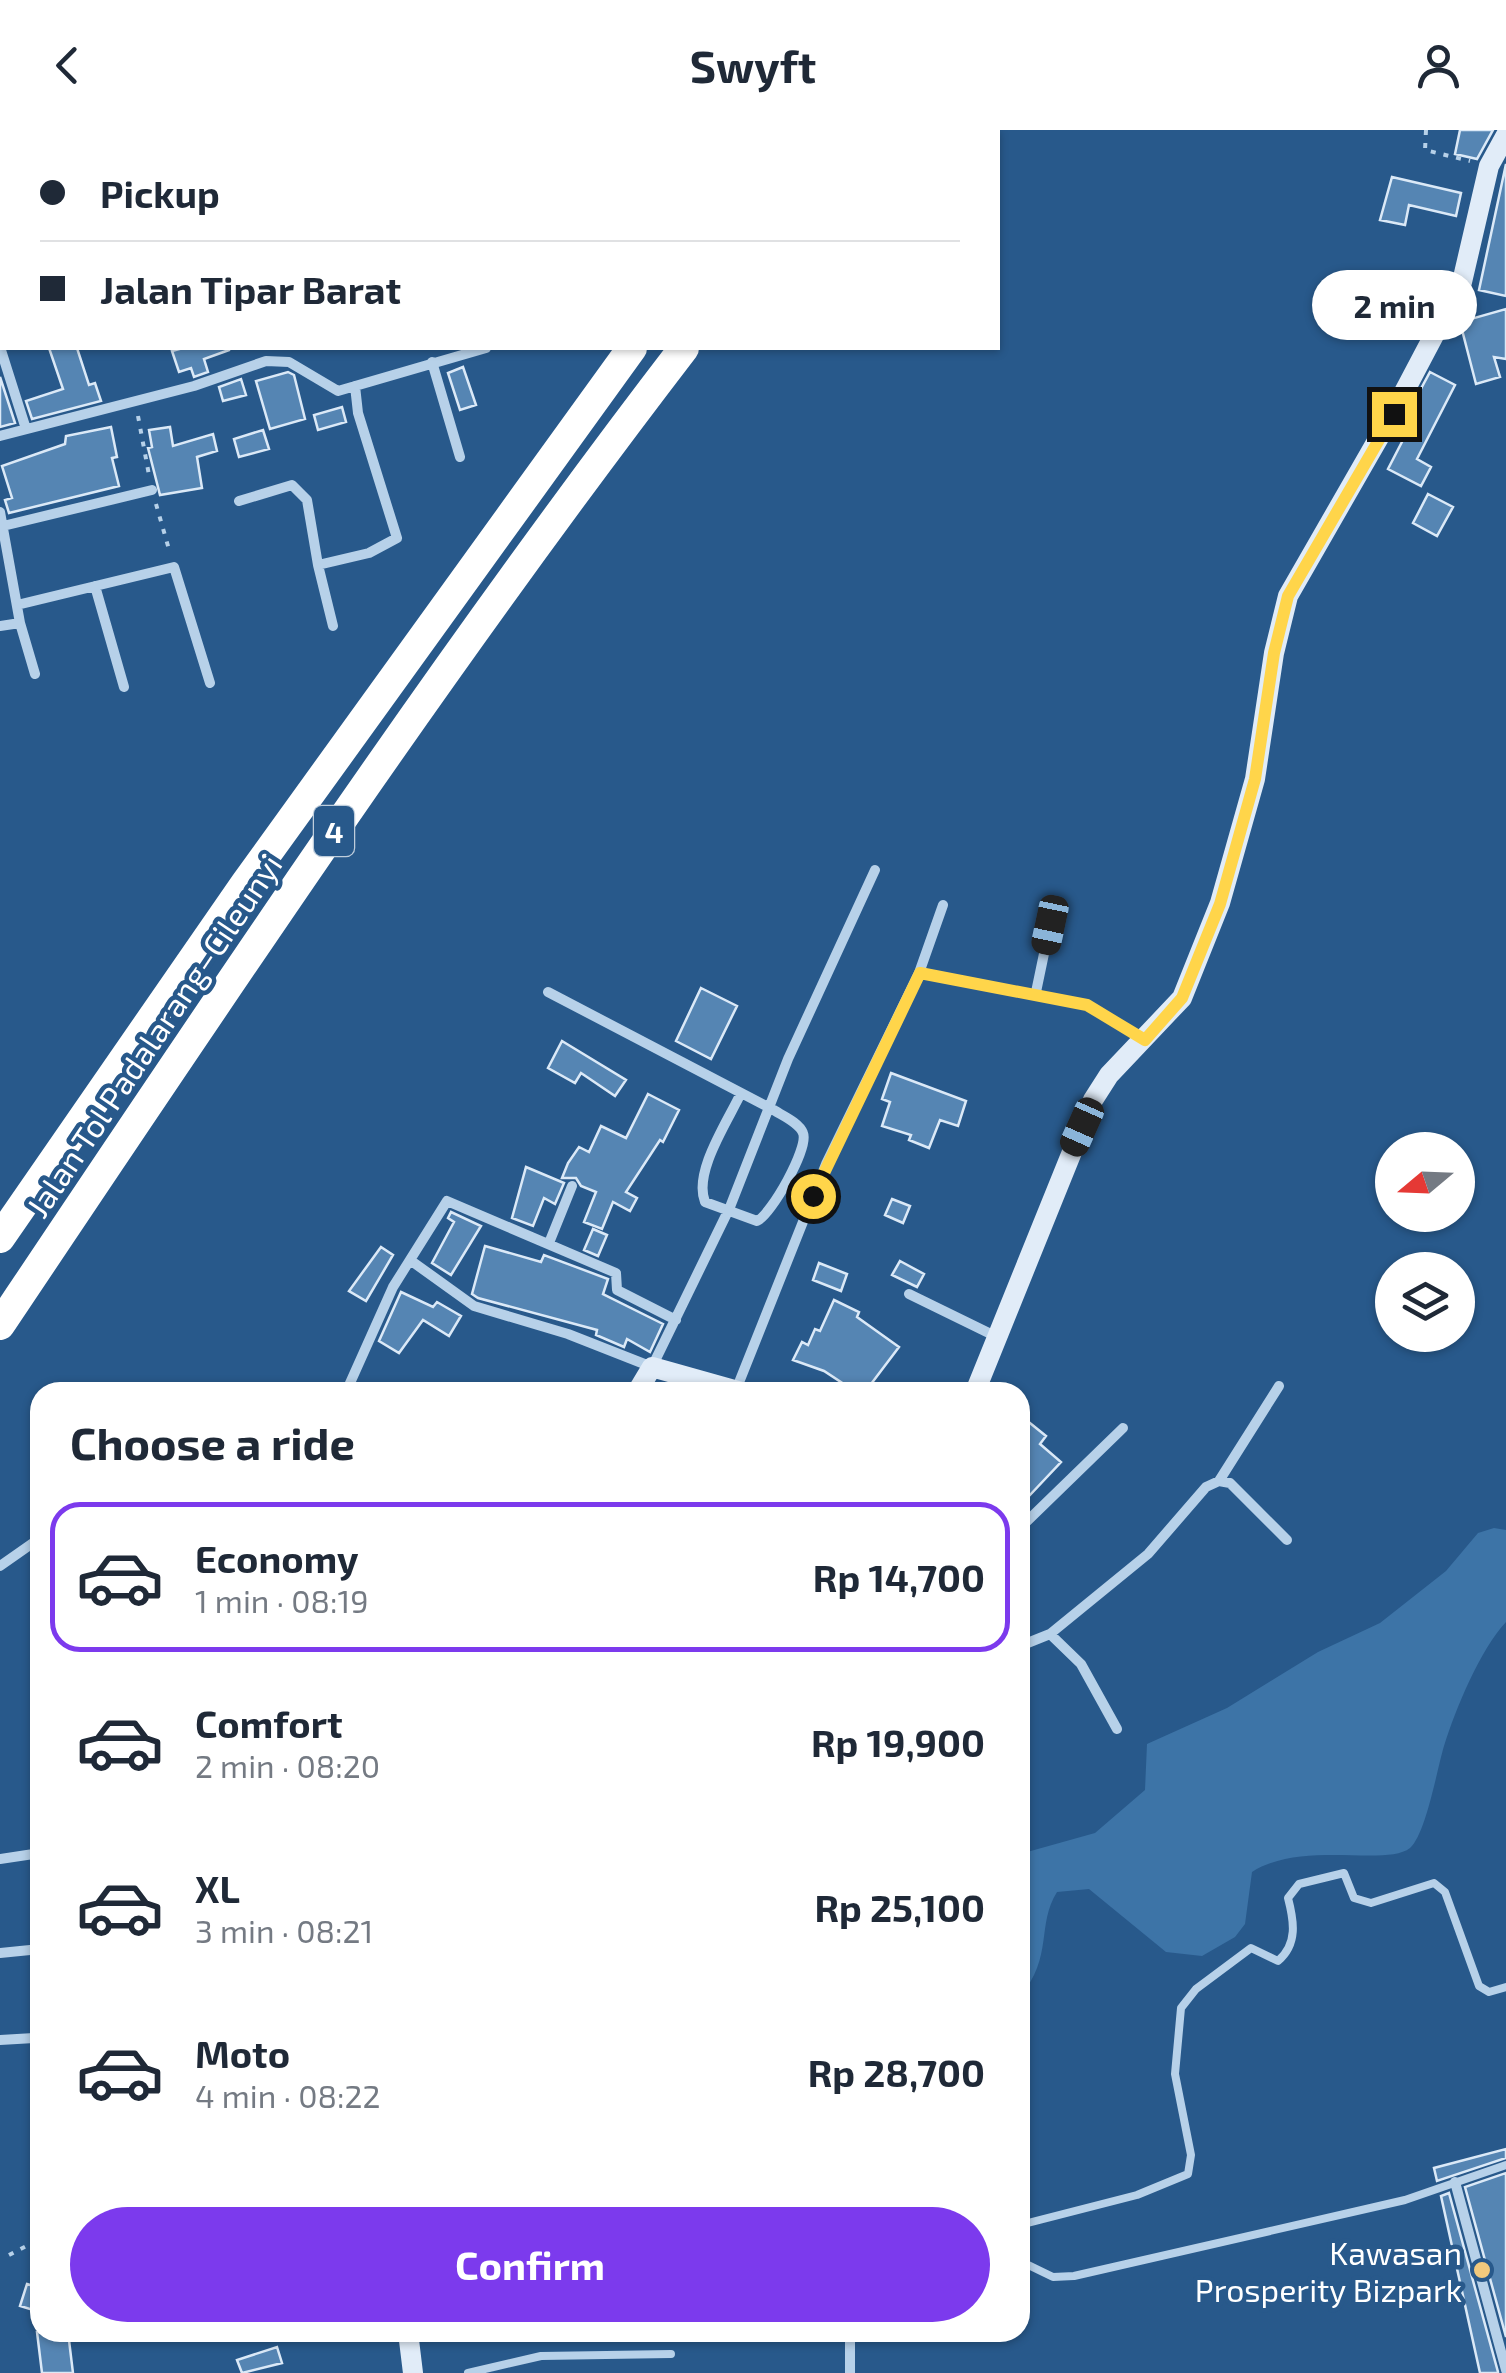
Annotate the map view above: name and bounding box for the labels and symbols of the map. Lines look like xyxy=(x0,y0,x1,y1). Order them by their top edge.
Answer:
callout: 2 min xyxy=(1312,269,1476,339)
route end xyxy=(1372,392,1417,437)
road number: 4 xyxy=(314,806,354,856)
street label: Jalan Tol Padalarang–Cileunyi xyxy=(17,846,289,1224)
car xyxy=(1029,893,1071,957)
car xyxy=(1056,1093,1108,1161)
north arrow xyxy=(1375,1132,1475,1232)
route start xyxy=(791,1174,836,1219)
place label: Kawasan Prosperity Bizpark xyxy=(1195,2233,1462,2308)
marker: Kawasan Prosperity Bizpark xyxy=(1471,2259,1493,2281)

